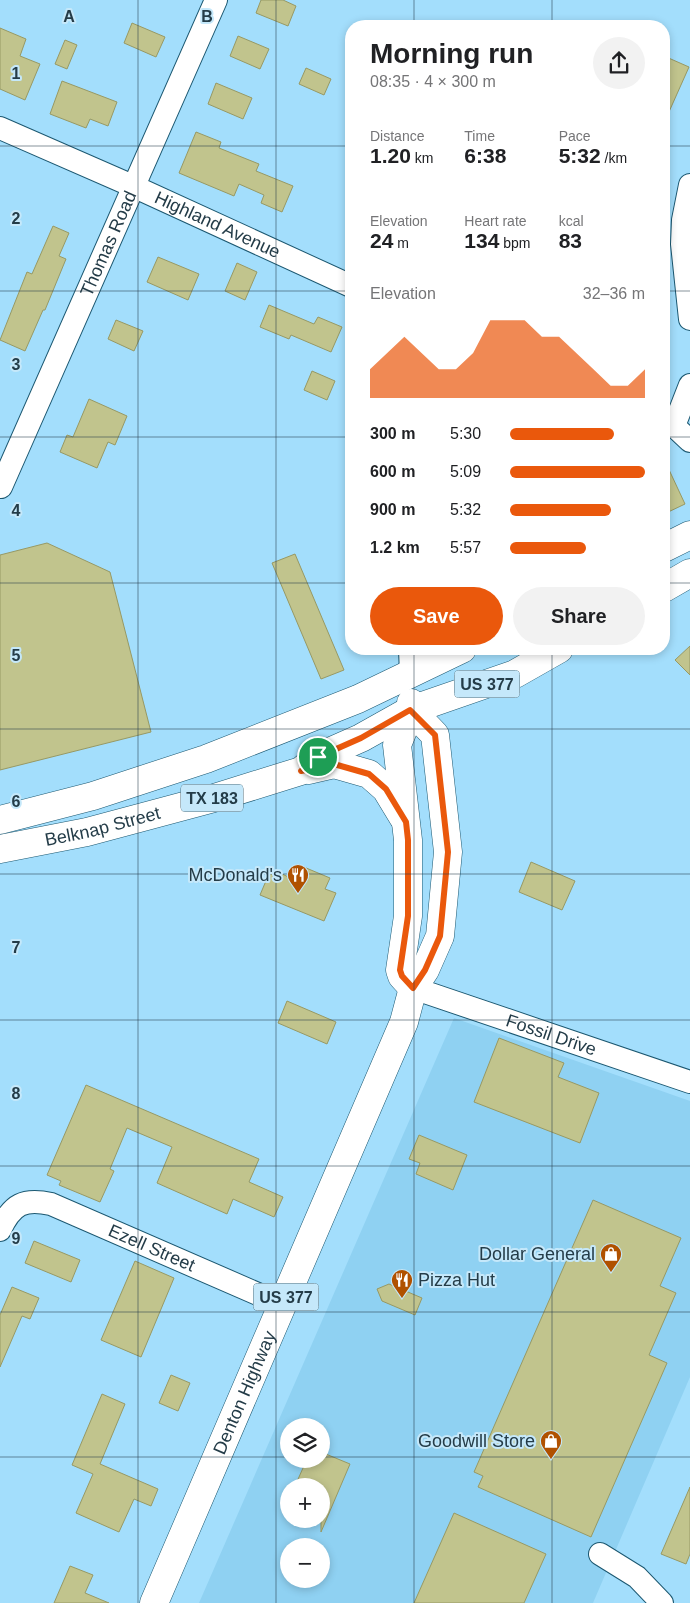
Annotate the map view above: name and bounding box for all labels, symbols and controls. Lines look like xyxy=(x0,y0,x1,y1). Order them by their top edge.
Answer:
text: A xyxy=(63,8,75,25)
text: B xyxy=(201,8,213,25)
button: share xyxy=(593,37,645,89)
text: Morning run xyxy=(370,38,533,69)
text: 1 xyxy=(12,65,21,82)
text: 08:35 · 4 × 300 m xyxy=(370,73,496,90)
text: Distance xyxy=(370,128,424,144)
text: Time xyxy=(464,128,495,144)
text: Pace xyxy=(559,128,591,144)
text: 1.20 xyxy=(370,144,411,167)
text: 6:38 xyxy=(464,144,506,167)
text: 5:32 xyxy=(559,144,601,167)
text: km xyxy=(411,150,433,166)
text: /km xyxy=(601,150,627,166)
street label: Highland Avenue xyxy=(152,187,283,262)
street label: Thomas Road xyxy=(76,188,140,299)
text: 2 xyxy=(12,210,21,227)
text: Elevation xyxy=(370,213,428,229)
text: Heart rate xyxy=(464,213,527,229)
text: kcal xyxy=(559,213,584,229)
text: 24 xyxy=(370,229,393,252)
text: 134 xyxy=(464,229,499,252)
text: 83 xyxy=(559,229,582,252)
text: m xyxy=(393,235,409,251)
text: bpm xyxy=(499,235,531,251)
text: Elevation xyxy=(370,285,436,302)
text: 32–36 m xyxy=(583,285,645,302)
text: 3 xyxy=(12,356,21,373)
text: 300 m xyxy=(370,425,415,442)
text: 5:30 xyxy=(450,425,481,442)
text: 600 m xyxy=(370,463,415,480)
text: 5:09 xyxy=(450,463,481,480)
text: 900 m xyxy=(370,501,415,518)
text: 5:32 xyxy=(450,501,481,518)
text: 4 xyxy=(12,502,21,519)
text: 1.2 km xyxy=(370,539,420,556)
text: 5:57 xyxy=(450,539,481,556)
button: Save xyxy=(370,587,503,645)
button: Share xyxy=(513,587,645,645)
text: 5 xyxy=(12,647,21,664)
road number: US 377 xyxy=(454,671,520,698)
pin xyxy=(297,736,339,778)
icon: arrive xyxy=(304,743,332,771)
road number: TX 183 xyxy=(181,784,243,811)
text: 6 xyxy=(12,793,21,810)
street label: Belknap Street xyxy=(43,803,162,850)
restaurant icon: McDonald's xyxy=(286,863,310,894)
place label: McDonald's xyxy=(189,865,282,885)
text: 7 xyxy=(12,939,21,956)
street label: Fossil Drive xyxy=(504,1010,599,1059)
text: 8 xyxy=(12,1085,21,1102)
street label: Ezell Street xyxy=(105,1220,198,1275)
text: 9 xyxy=(12,1230,21,1247)
shop icon: Dollar General xyxy=(599,1242,623,1273)
place label: Dollar General xyxy=(479,1244,595,1264)
restaurant icon: Pizza Hut xyxy=(390,1268,414,1299)
place label: Pizza Hut xyxy=(418,1270,495,1290)
road number: US 377 xyxy=(254,1284,318,1310)
street label: Denton Highway xyxy=(209,1328,280,1457)
map controls xyxy=(280,1418,330,1588)
button: layers xyxy=(280,1418,330,1468)
shop icon: Goodwill Store xyxy=(539,1429,563,1460)
place label: Goodwill Store xyxy=(418,1431,535,1451)
button: + xyxy=(280,1478,330,1528)
button: − xyxy=(280,1538,330,1588)

